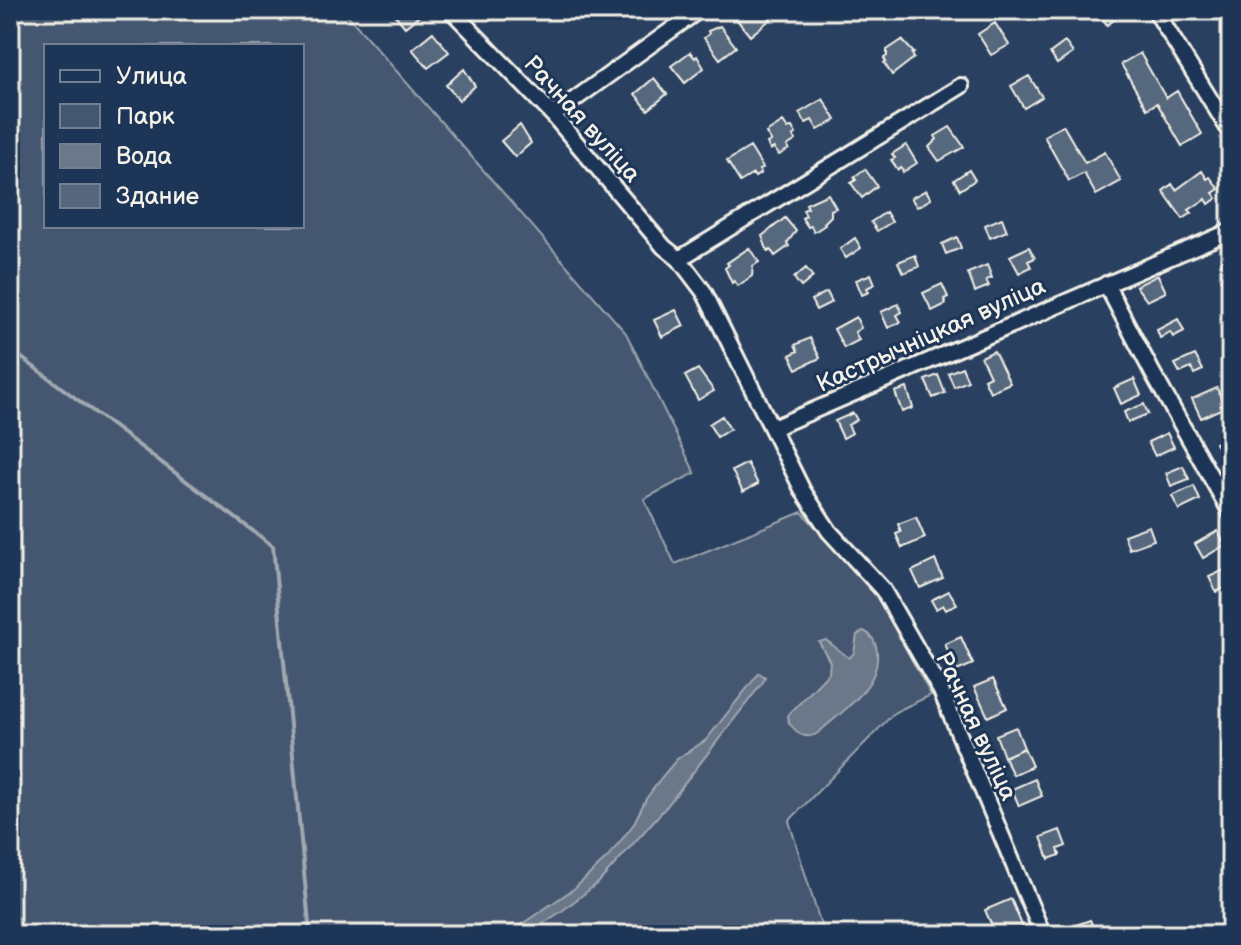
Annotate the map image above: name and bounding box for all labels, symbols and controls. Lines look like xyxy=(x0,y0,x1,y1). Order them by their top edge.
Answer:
legend xyxy=(44,44,304,228)
street label: Рачная вуліца xyxy=(517,50,647,188)
text: Улица xyxy=(116,62,187,91)
text: Парк xyxy=(116,102,175,131)
text: Вода xyxy=(116,142,172,171)
text: Здание xyxy=(116,182,199,211)
street label: Кастрычніцкая вуліца xyxy=(812,271,1050,399)
street label: Рачная вуліца xyxy=(929,647,1023,805)

